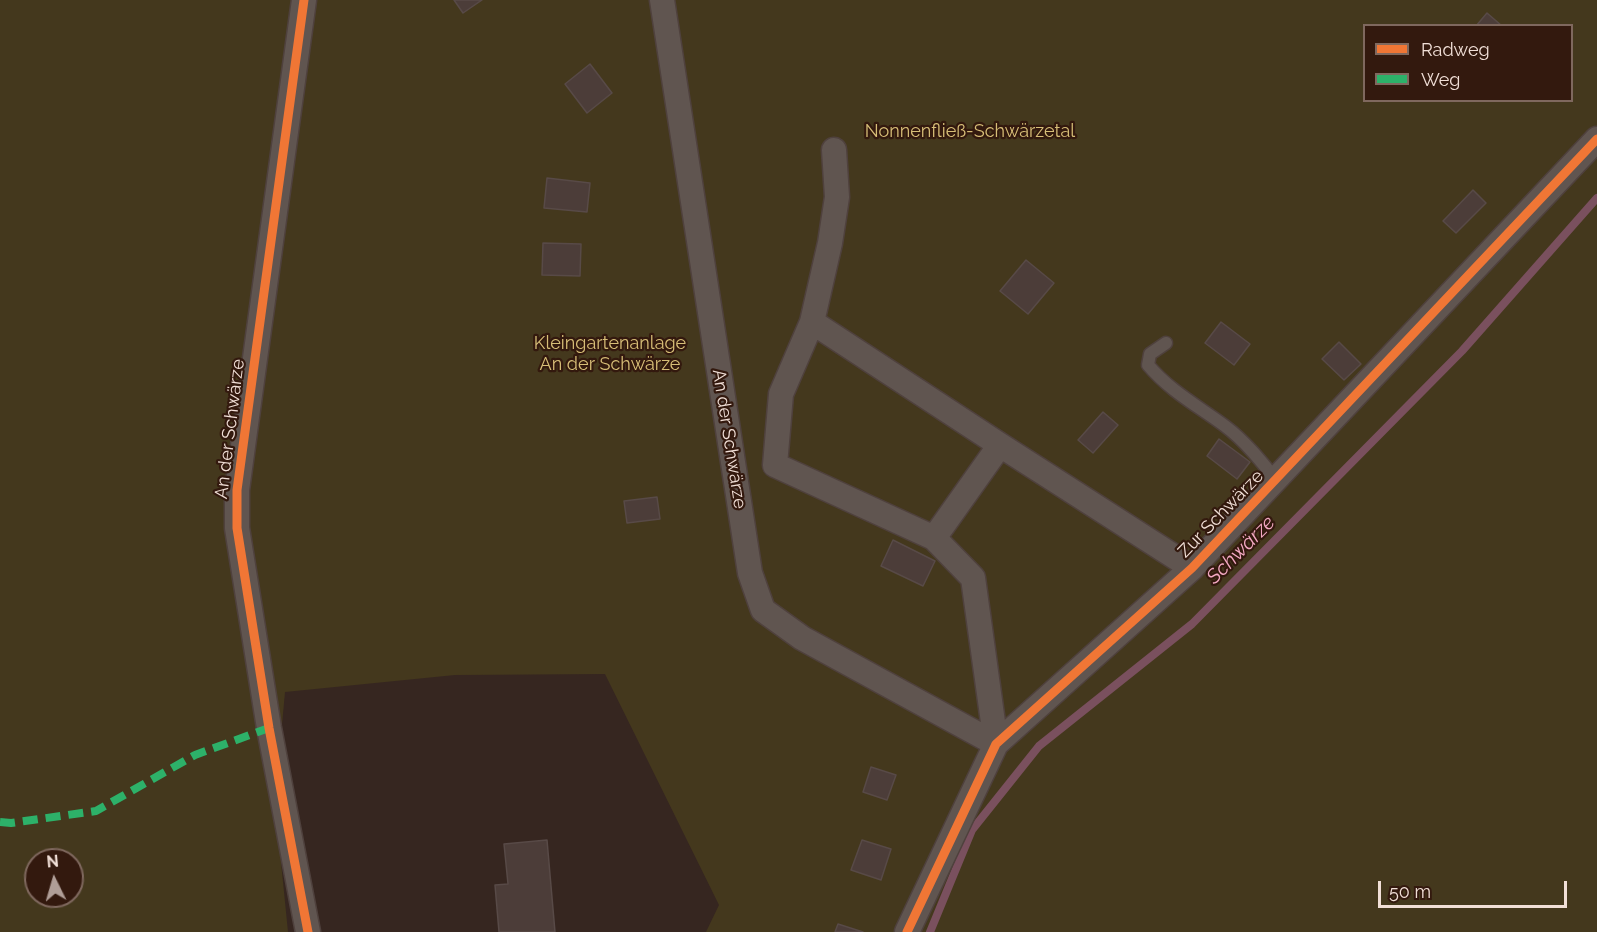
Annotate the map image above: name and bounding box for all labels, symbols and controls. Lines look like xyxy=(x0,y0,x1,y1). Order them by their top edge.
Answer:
legend xyxy=(1363,24,1573,102)
text: Radweg xyxy=(1421,39,1490,60)
text: Weg xyxy=(1421,69,1460,90)
park label: Nonnenfließ-Schwärzetal xyxy=(865,121,1075,143)
park label: Kleingartenanlage An der Schwärze xyxy=(534,333,686,376)
street label: An der Schwärze xyxy=(211,358,249,500)
street label: An der Schwärze xyxy=(707,368,751,510)
street label: Zur Schwärze xyxy=(1174,466,1268,562)
water label: Schwärze xyxy=(1202,511,1280,589)
north arrow xyxy=(24,848,84,908)
text: N xyxy=(46,852,59,872)
scale bar xyxy=(1381,869,1570,907)
text: 50 m xyxy=(1389,881,1431,902)

